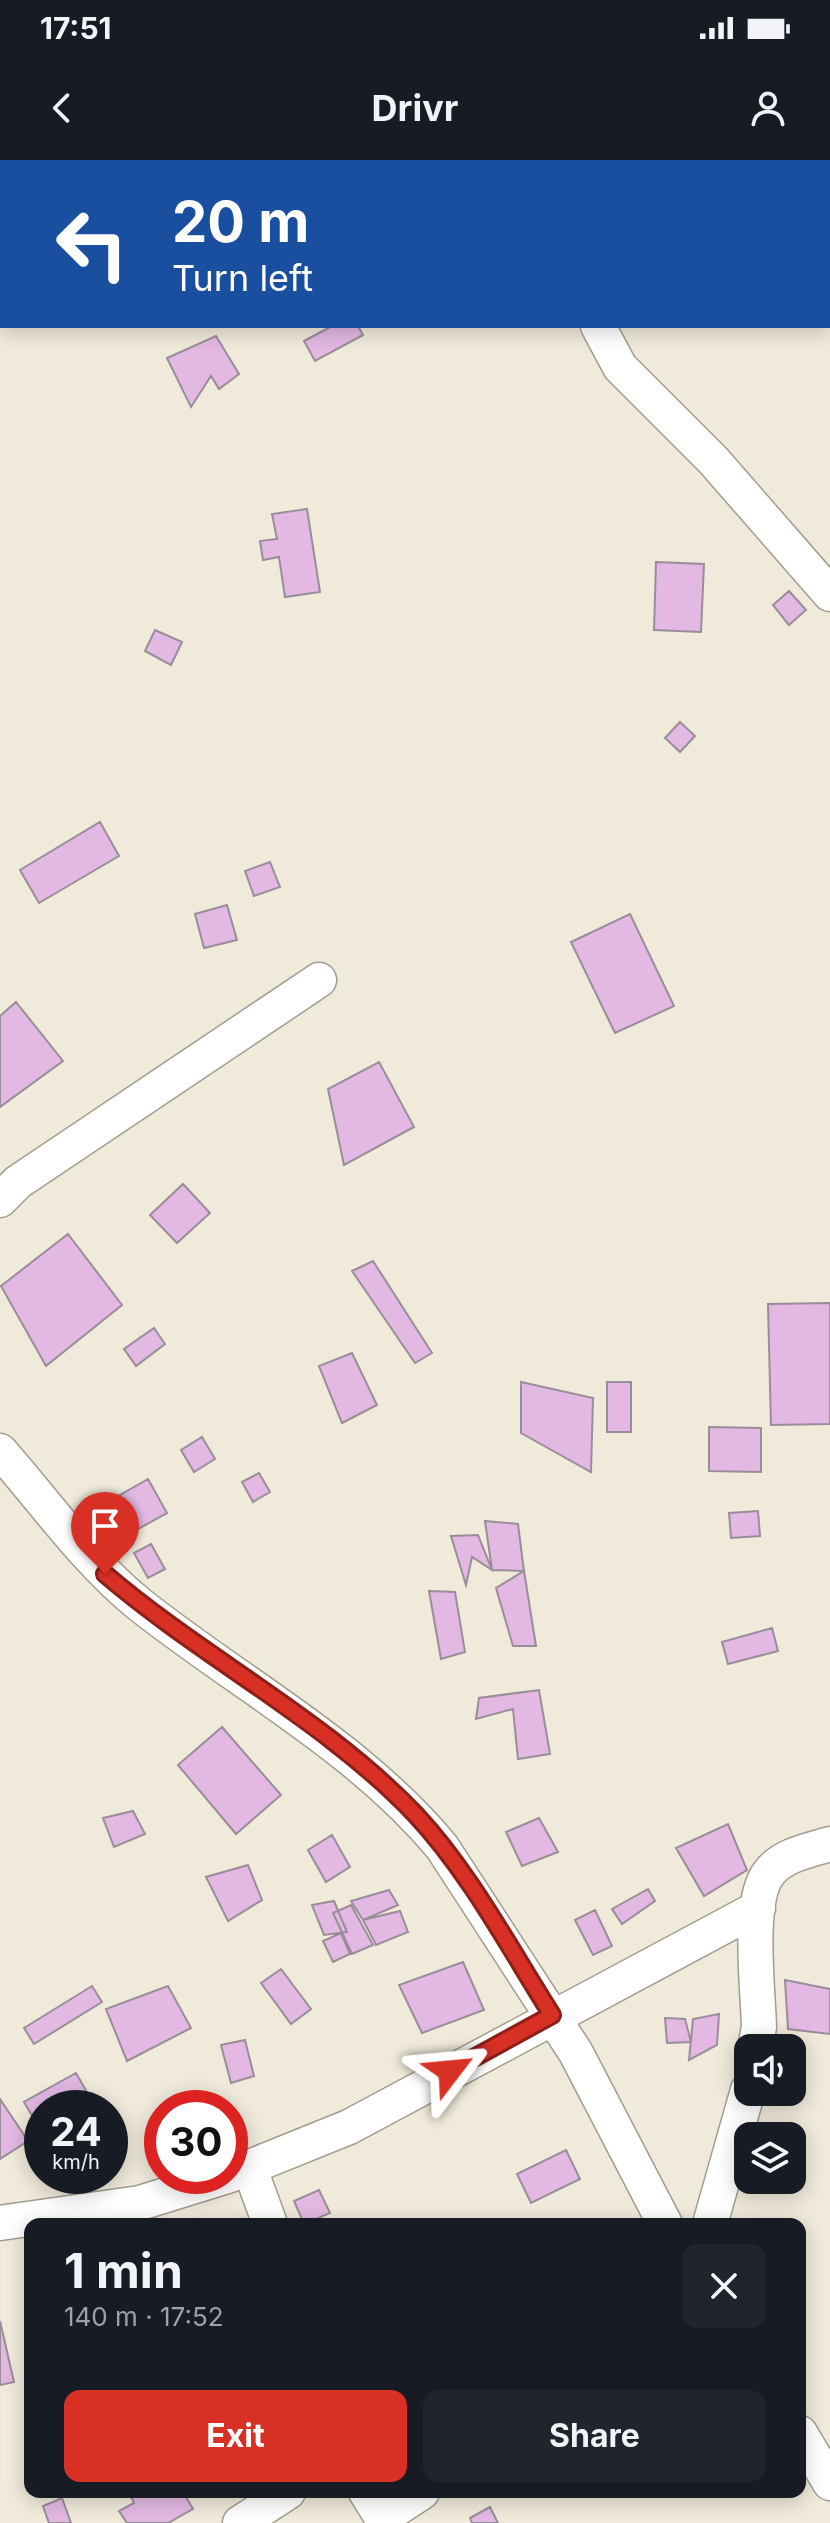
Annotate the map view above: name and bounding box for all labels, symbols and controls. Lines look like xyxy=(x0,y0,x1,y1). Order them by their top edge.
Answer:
text: 17:51 xyxy=(40,10,112,46)
icon: back xyxy=(40,86,84,130)
text: Drivr xyxy=(372,86,458,130)
icon: person xyxy=(746,86,790,130)
text: 20 m xyxy=(172,188,309,256)
icon: left xyxy=(40,192,144,296)
text: Turn left xyxy=(172,256,313,300)
pin xyxy=(71,1492,139,1574)
icon: arrive xyxy=(83,1504,127,1548)
position arrow xyxy=(408,2029,492,2113)
map controls xyxy=(734,2034,806,2194)
button: sound xyxy=(734,2034,806,2106)
speed limit sign: 30 xyxy=(144,2090,248,2194)
text: 24 xyxy=(50,2107,102,2156)
button: layers xyxy=(734,2122,806,2194)
text: km/h xyxy=(52,2150,100,2174)
text: 1 min xyxy=(64,2241,183,2300)
button: close xyxy=(682,2244,766,2328)
text: 140 m · 17:52 xyxy=(64,2301,224,2332)
button: Exit xyxy=(64,2390,407,2482)
button: Share xyxy=(423,2390,766,2482)

